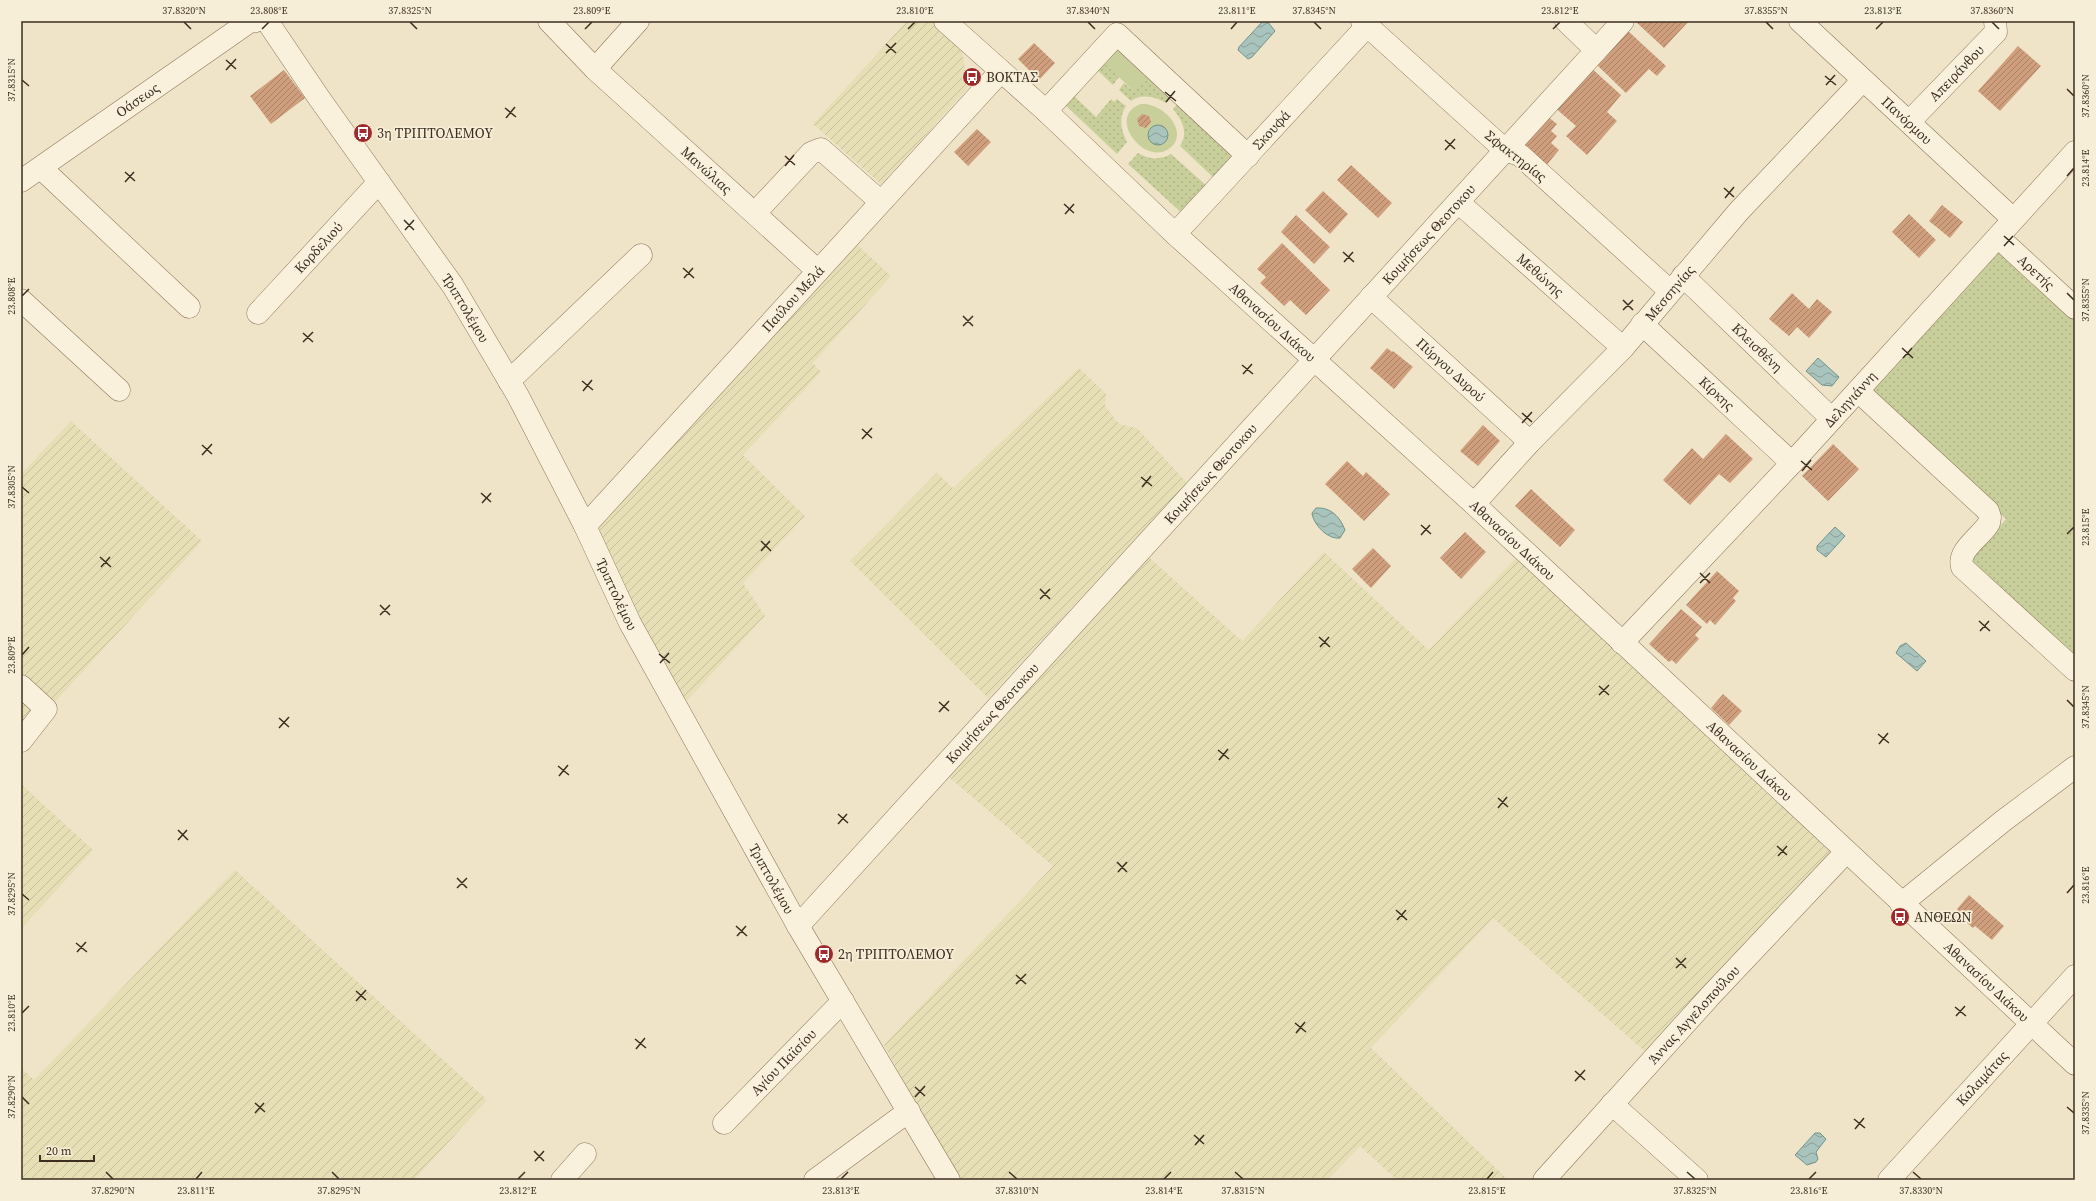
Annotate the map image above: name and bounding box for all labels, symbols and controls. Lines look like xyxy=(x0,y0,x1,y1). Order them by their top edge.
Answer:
text: 37.8320°N xyxy=(162,4,206,17)
text: 23.808°E xyxy=(250,4,288,17)
text: 37.8325°N xyxy=(388,4,432,17)
text: 23.809°E xyxy=(573,4,611,17)
text: 23.810°E xyxy=(896,4,934,17)
text: 37.8340°N xyxy=(1066,4,1110,17)
text: 23.811°E xyxy=(1218,4,1256,17)
text: 37.8345°N xyxy=(1292,4,1336,17)
text: 23.812°E xyxy=(1541,4,1579,17)
text: 37.8355°N xyxy=(1744,4,1788,17)
text: 23.813°E xyxy=(1864,4,1902,17)
text: 37.8360°N xyxy=(1970,4,2014,17)
street label: Απειράνθου xyxy=(1924,40,1988,106)
text: 37.8315°N xyxy=(5,58,18,102)
bus stop icon: ΒΟΚΤΑΣ xyxy=(961,66,983,88)
place label: ΒΟΚΤΑΣ xyxy=(986,67,1038,87)
text: 37.8360°N xyxy=(2079,74,2092,118)
street label: Οάσεως xyxy=(112,78,163,122)
street label: Πανόρμου xyxy=(1877,92,1937,149)
street label: Σκουφά xyxy=(1248,105,1295,154)
bus stop icon: 3η ΤΡΙΠΤΟΛΕΜΟΥ xyxy=(352,122,374,144)
place label: 3η ΤΡΙΠΤΟΛΕΜΟΥ xyxy=(377,123,493,143)
street label: Σφακτηρίας xyxy=(1481,126,1551,186)
street label: Μανώλιας xyxy=(677,142,737,199)
text: 23.814°E xyxy=(2079,149,2092,187)
street label: Κοιμήσεως Θεοτοκου xyxy=(1377,180,1480,289)
street label: Κορδελιού xyxy=(289,217,347,278)
street label: Μεθώνης xyxy=(1512,248,1568,301)
street label: Αρετής xyxy=(2013,250,2059,295)
street label: Μεσσηνίας xyxy=(1640,260,1699,325)
street label: Παύλου Μελά xyxy=(757,261,829,337)
street label: Τριπτολέμου xyxy=(437,269,494,346)
text: 23.808°E xyxy=(5,277,18,315)
street label: Αθανασίου Διάκου xyxy=(1225,278,1320,366)
text: 37.8355°N xyxy=(2079,278,2092,322)
street label: Κλεισθένη xyxy=(1728,318,1787,376)
street label: Πύργου Δυρού xyxy=(1412,333,1490,406)
street label: Δεληγιάννη xyxy=(1819,366,1881,432)
street label: Κίρκης xyxy=(1695,372,1739,415)
street label: Κοιμήσεως Θεοτοκου xyxy=(1159,419,1261,528)
text: 37.8305°N xyxy=(5,465,18,509)
street label: Αθανασίου Διάκου xyxy=(1465,495,1560,585)
text: 23.815°E xyxy=(2079,508,2092,546)
street label: Τριπτολέμου xyxy=(591,555,642,634)
text: 23.809°E xyxy=(5,636,18,674)
street label: Κοιμήσεως Θεοτοκου xyxy=(941,658,1043,768)
text: 37.8345°N xyxy=(2079,685,2092,729)
street label: Αθανασίου Διάκου xyxy=(1702,716,1797,806)
street label: Τριπτολέμου xyxy=(744,840,799,917)
text: 23.816°E xyxy=(2079,866,2092,904)
text: 37.8295°N xyxy=(5,872,18,916)
bus stop icon: ΑΝΘΕΩΝ xyxy=(1889,906,1911,928)
place label: ΑΝΘΕΩΝ xyxy=(1914,907,1972,927)
street label: Αθανασίου Διάκου xyxy=(1939,937,2034,1026)
bus stop icon: 2η ΤΡΙΠΤΟΛΕΜΟΥ xyxy=(813,943,835,965)
place label: 2η ΤΡΙΠΤΟΛΕΜΟΥ xyxy=(838,944,954,964)
street label: Άννας Αγγελοπούλου xyxy=(1643,961,1744,1068)
text: 23.810°E xyxy=(5,994,18,1032)
street label: Αγίου Παϊσίου xyxy=(746,1024,821,1100)
street label: Καλαμάτας xyxy=(1952,1046,2012,1110)
text: 37.8290°N xyxy=(5,1075,18,1119)
text: 37.8335°N xyxy=(2079,1091,2092,1135)
scale bar xyxy=(40,1137,94,1163)
text: 20 m xyxy=(46,1143,72,1159)
text: 37.8290°N xyxy=(91,1184,135,1197)
text: 23.811°E xyxy=(177,1184,215,1197)
text: 37.8295°N xyxy=(317,1184,361,1197)
text: 23.812°E xyxy=(499,1184,537,1197)
text: 23.813°E xyxy=(822,1184,860,1197)
text: 37.8310°N xyxy=(995,1184,1039,1197)
text: 23.814°E xyxy=(1145,1184,1183,1197)
text: 37.8315°N xyxy=(1221,1184,1265,1197)
text: 23.815°E xyxy=(1468,1184,1506,1197)
text: 37.8325°N xyxy=(1673,1184,1717,1197)
text: 23.816°E xyxy=(1790,1184,1828,1197)
text: 37.8330°N xyxy=(1899,1184,1943,1197)

